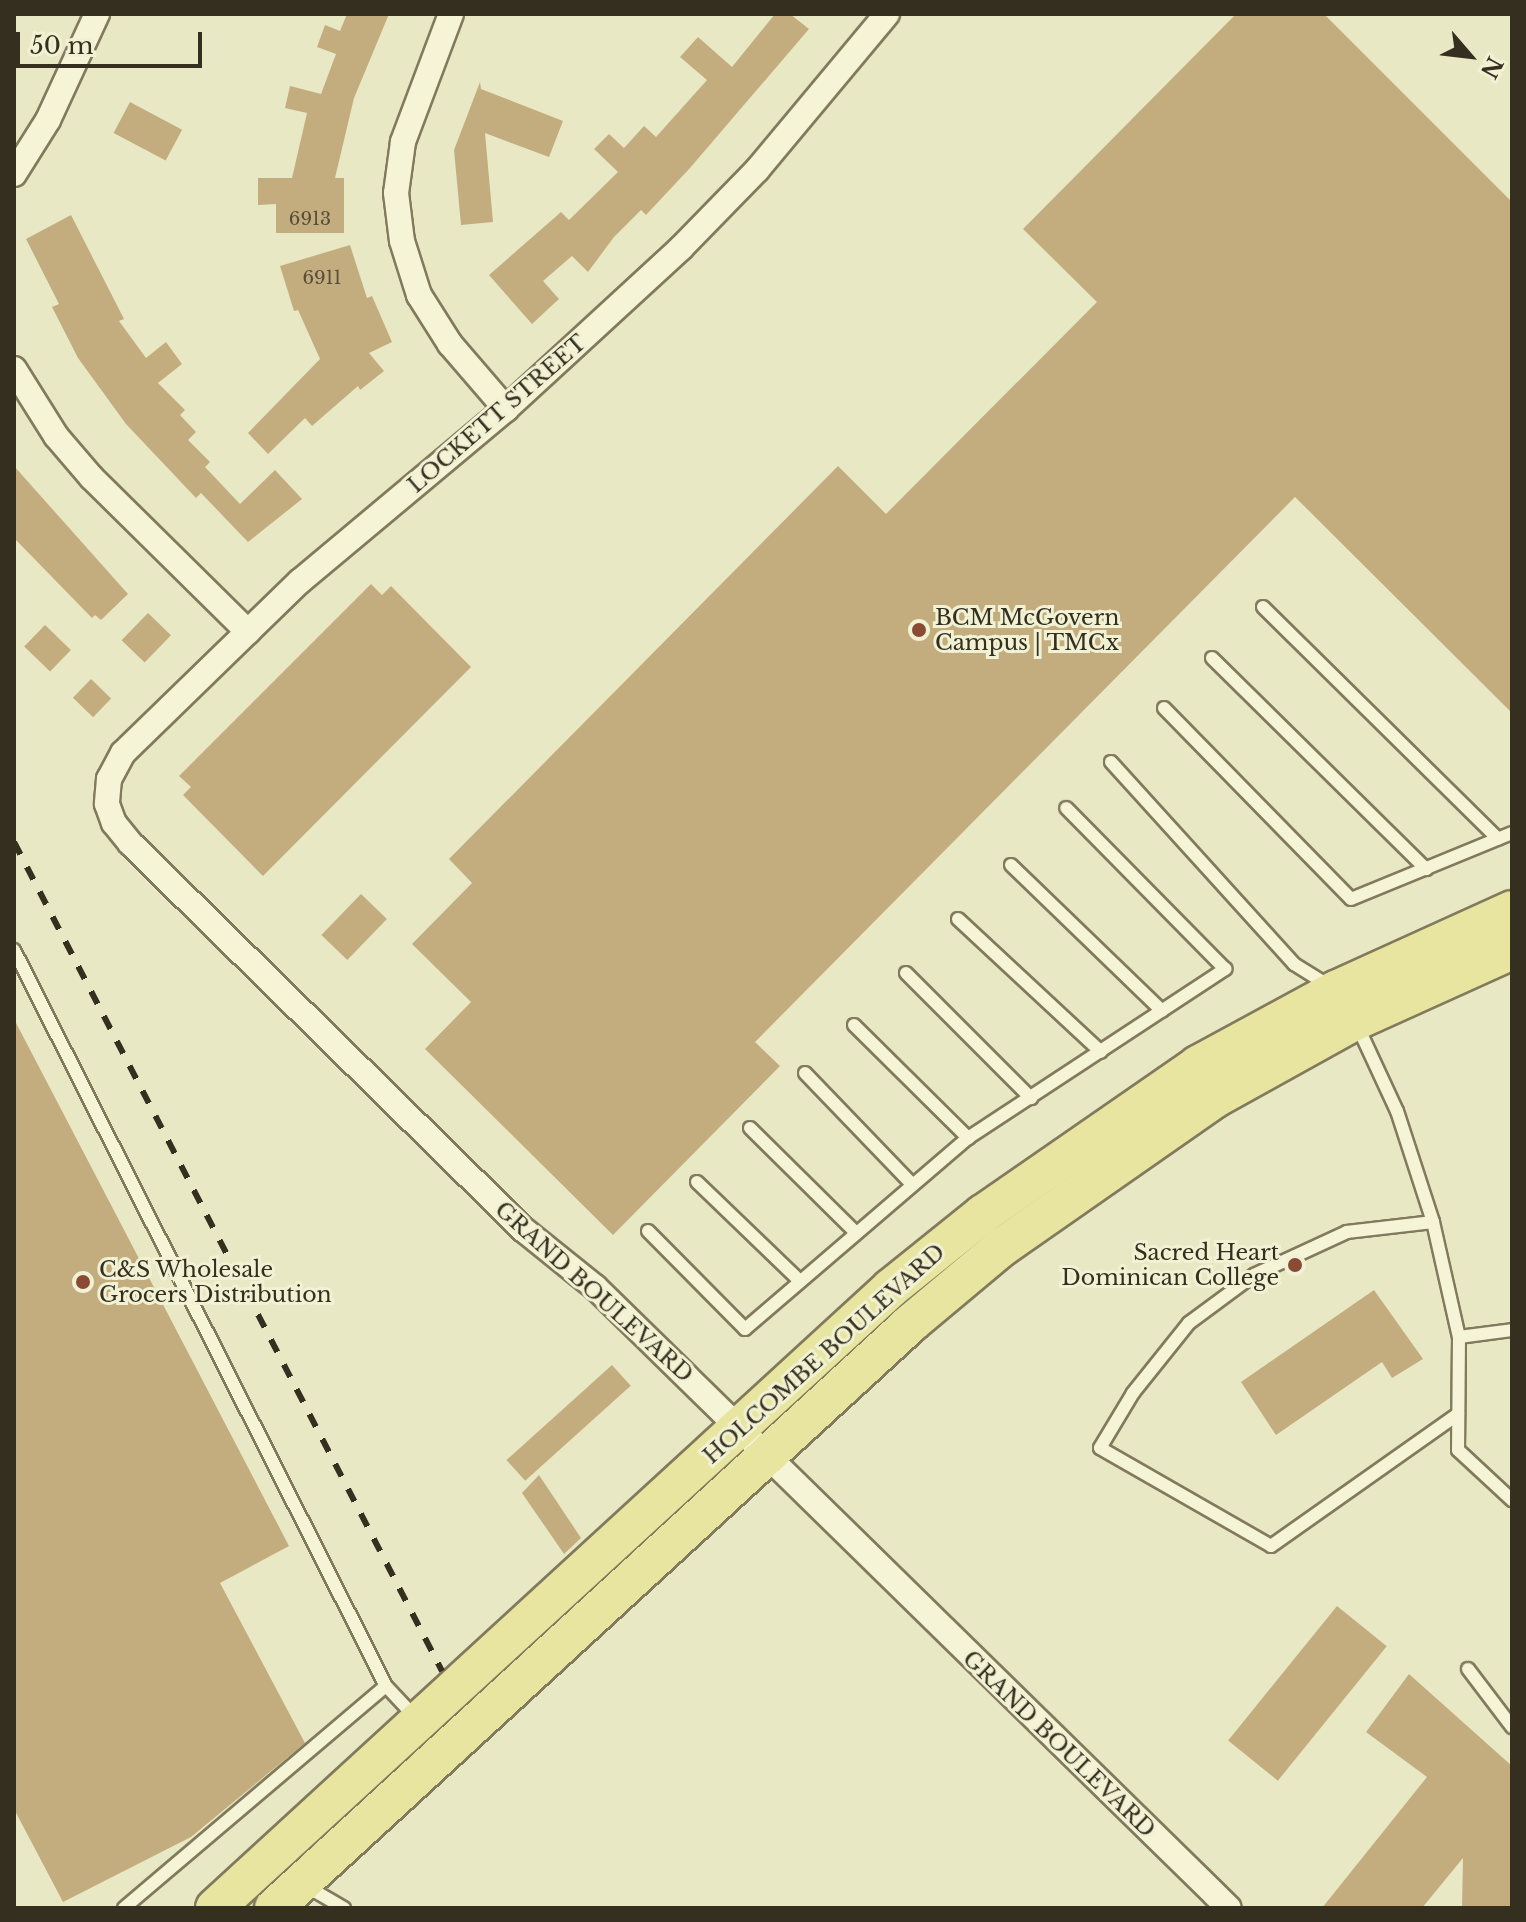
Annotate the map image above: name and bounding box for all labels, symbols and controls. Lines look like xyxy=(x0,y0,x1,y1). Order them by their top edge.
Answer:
scale bar xyxy=(20,16,206,66)
north arrow xyxy=(1430,16,1510,96)
text: 50 m xyxy=(30,31,93,60)
text: N xyxy=(1475,52,1508,83)
house number: 6913 xyxy=(289,208,331,230)
house number: 6911 xyxy=(302,267,342,289)
street label: LOCKETT STREET xyxy=(402,329,592,499)
place label: BCM McGovern Campus | TMCx xyxy=(935,604,1120,656)
marker: BCM McGovern Campus | TMCx xyxy=(910,621,928,639)
street label: GRAND BOULEVARD xyxy=(490,1196,698,1388)
street label: HOLCOMBE BOULEVARD xyxy=(698,1239,950,1469)
place label: Sacred Heart Dominican College xyxy=(1061,1239,1279,1290)
place label: C&S Wholesale Grocers Distribution xyxy=(99,1256,332,1308)
marker: Sacred Heart Dominican College xyxy=(1286,1256,1304,1274)
marker: C&S Wholesale Grocers Distribution xyxy=(74,1273,92,1291)
street label: GRAND BOULEVARD xyxy=(957,1645,1161,1843)

